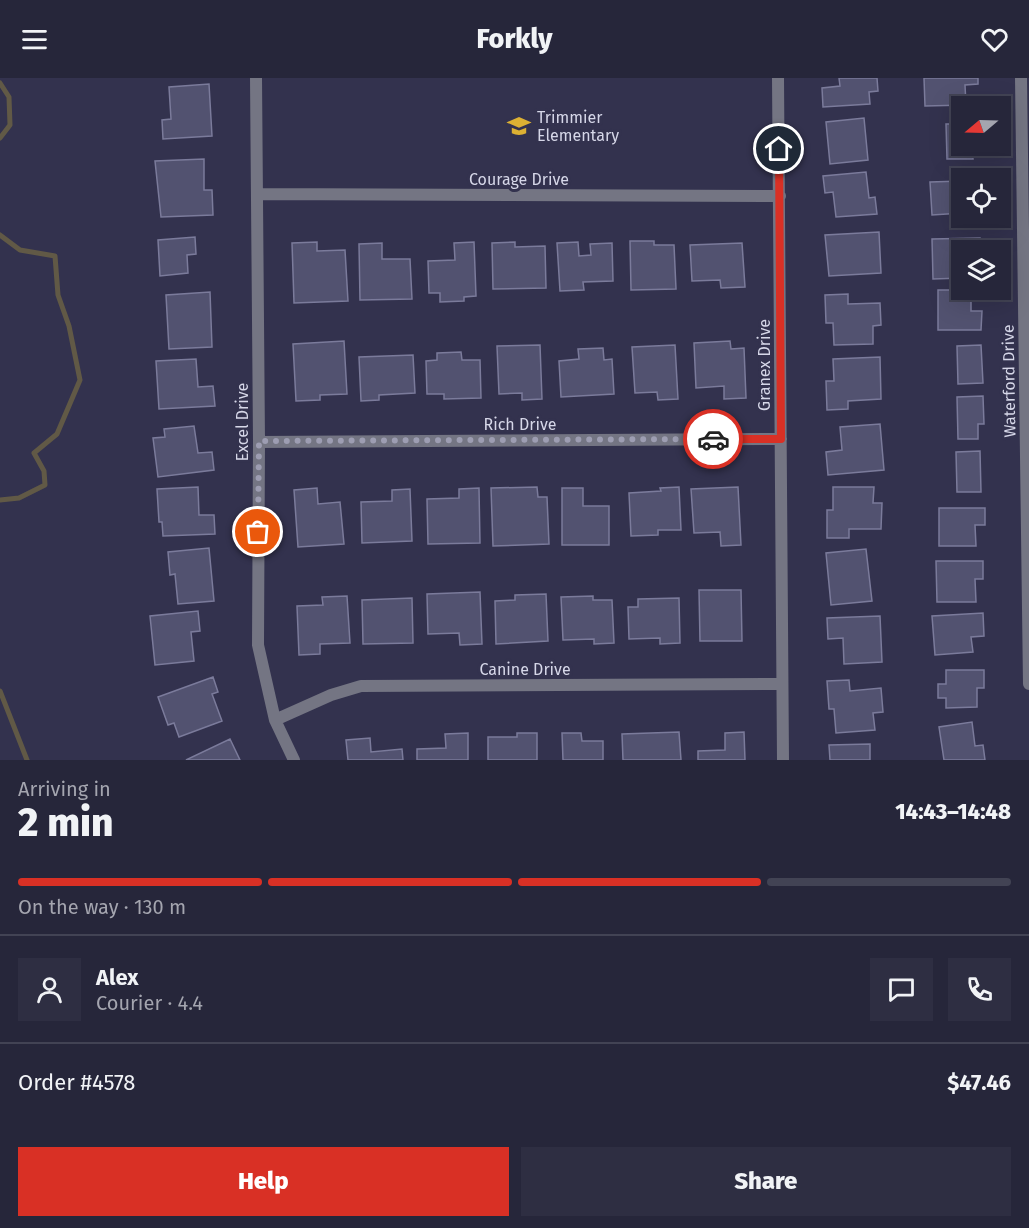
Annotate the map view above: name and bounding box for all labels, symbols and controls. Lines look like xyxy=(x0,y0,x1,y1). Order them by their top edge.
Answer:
icon: menu xyxy=(18,23,51,56)
text: Forkly xyxy=(476,23,553,55)
icon: heart xyxy=(978,23,1011,56)
north arrow xyxy=(951,96,1011,156)
map controls xyxy=(951,96,1011,300)
place label: Trimmier Elementary xyxy=(537,108,619,145)
school or university icon: Trimmier Elementary xyxy=(506,113,532,139)
pin xyxy=(753,123,804,174)
icon: home xyxy=(762,132,795,165)
button: locate xyxy=(951,168,1011,228)
street label: Courage Drive xyxy=(469,170,569,189)
button: layers xyxy=(951,240,1011,300)
street label: Granex Drive xyxy=(755,319,774,411)
street label: Waterford Drive xyxy=(999,324,1019,438)
street label: Excel Drive xyxy=(233,383,252,461)
courier xyxy=(683,409,743,469)
street label: Rich Drive xyxy=(484,415,556,434)
icon: car xyxy=(697,423,730,456)
pin xyxy=(232,506,283,557)
icon: bag xyxy=(241,515,274,548)
street label: Canine Drive xyxy=(479,660,571,679)
text: Arriving in xyxy=(18,777,111,801)
text: 14:43–14:48 xyxy=(895,798,1011,825)
text: 2 min xyxy=(18,800,114,846)
text: On the way · 130 m xyxy=(18,895,186,919)
button: person xyxy=(18,958,81,1021)
button: chat xyxy=(870,958,933,1021)
button: phone xyxy=(948,958,1011,1021)
text: Alex xyxy=(96,964,139,991)
text: Courier · 4.4 xyxy=(96,991,203,1015)
text: Order #4578 xyxy=(18,1069,135,1096)
text: $47.46 xyxy=(947,1069,1011,1096)
button: Help xyxy=(18,1147,509,1216)
button: Share xyxy=(521,1147,1011,1216)

